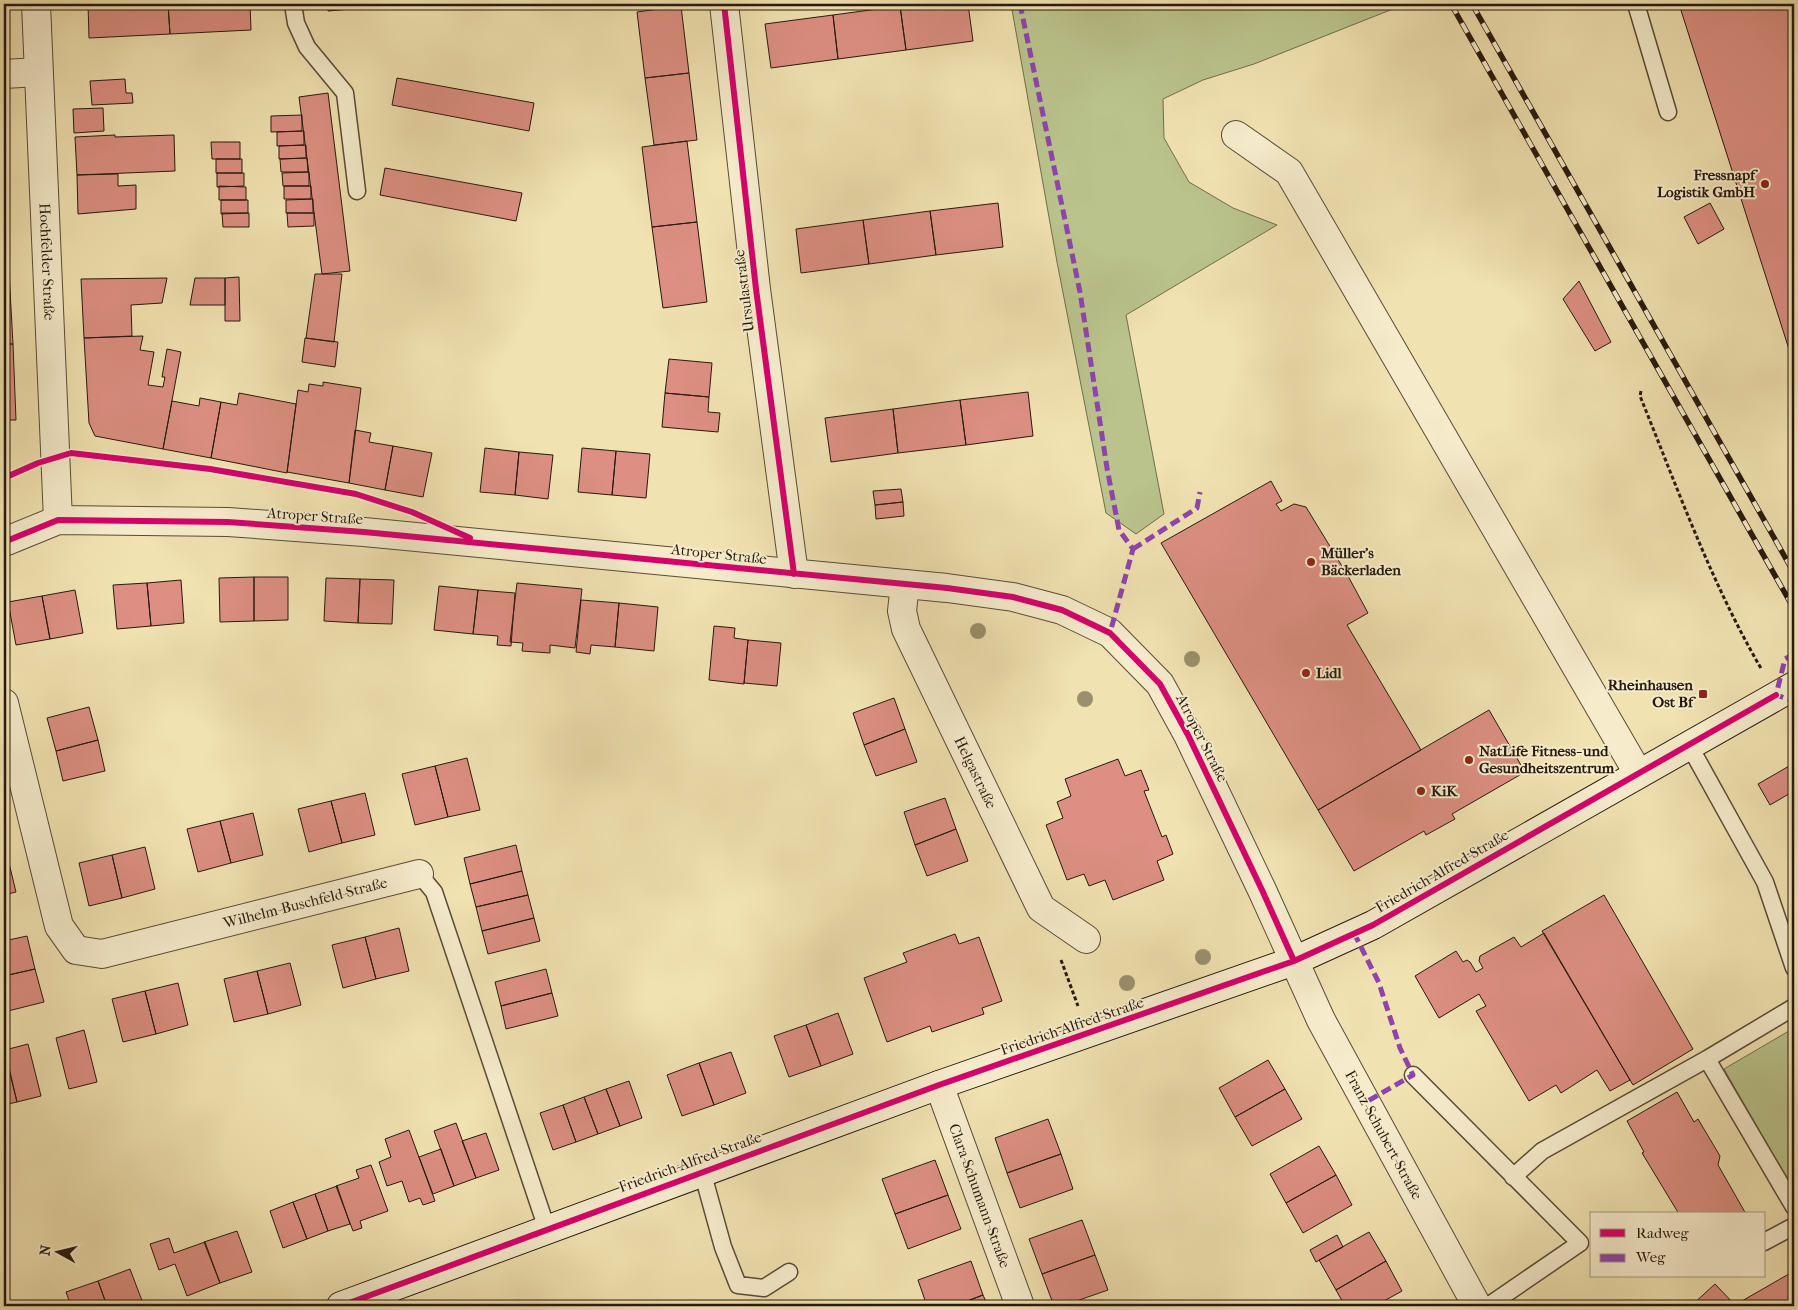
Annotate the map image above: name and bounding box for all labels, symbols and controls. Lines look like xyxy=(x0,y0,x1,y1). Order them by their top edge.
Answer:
place label: Fressnapf Logistik GmbH xyxy=(1657,166,1759,201)
marker: Fressnapf Logistik GmbH xyxy=(1759,178,1771,190)
street label: Hochfelder Straße xyxy=(35,203,59,322)
street label: Ursulastraße xyxy=(730,248,758,333)
street label: Atroper Straße xyxy=(265,504,364,528)
street label: Atroper Straße xyxy=(669,540,768,568)
place label: Müller's Bäckerladen xyxy=(1320,544,1401,579)
marker: Müller's Bäckerladen xyxy=(1305,556,1317,568)
place label: Lidl xyxy=(1316,664,1343,682)
marker: Lidl xyxy=(1300,667,1312,679)
place label: Rheinhausen Ost Bf xyxy=(1608,676,1697,711)
marker: Rheinhausen Ost Bf xyxy=(1697,688,1709,700)
street label: Atroper Straße xyxy=(1172,690,1232,785)
street label: Helgastraße xyxy=(950,733,1001,812)
place label: NatLife Fitness- und Gesundheitszentrum xyxy=(1479,742,1615,777)
marker: NatLife Fitness- und Gesundheitszentrum xyxy=(1463,754,1475,766)
place label: KiK xyxy=(1431,782,1458,800)
marker: KiK xyxy=(1415,785,1427,797)
street label: Friedrich-Alfred-Straße xyxy=(1372,825,1512,916)
street label: Wilhelm-Buschfeld-Straße xyxy=(220,873,390,932)
street label: Friedrich-Alfred-Straße xyxy=(998,993,1147,1059)
street label: Franz-Schubert-Straße xyxy=(1341,1067,1427,1203)
street label: Clara-Schumann-Straße xyxy=(945,1121,1014,1271)
street label: Friedrich-Alfred-Straße xyxy=(616,1128,764,1196)
legend xyxy=(1590,1212,1766,1278)
text: Radweg xyxy=(1636,1224,1689,1242)
north arrow xyxy=(32,1228,82,1278)
text: N xyxy=(36,1243,55,1257)
text: Weg xyxy=(1635,1248,1666,1266)

